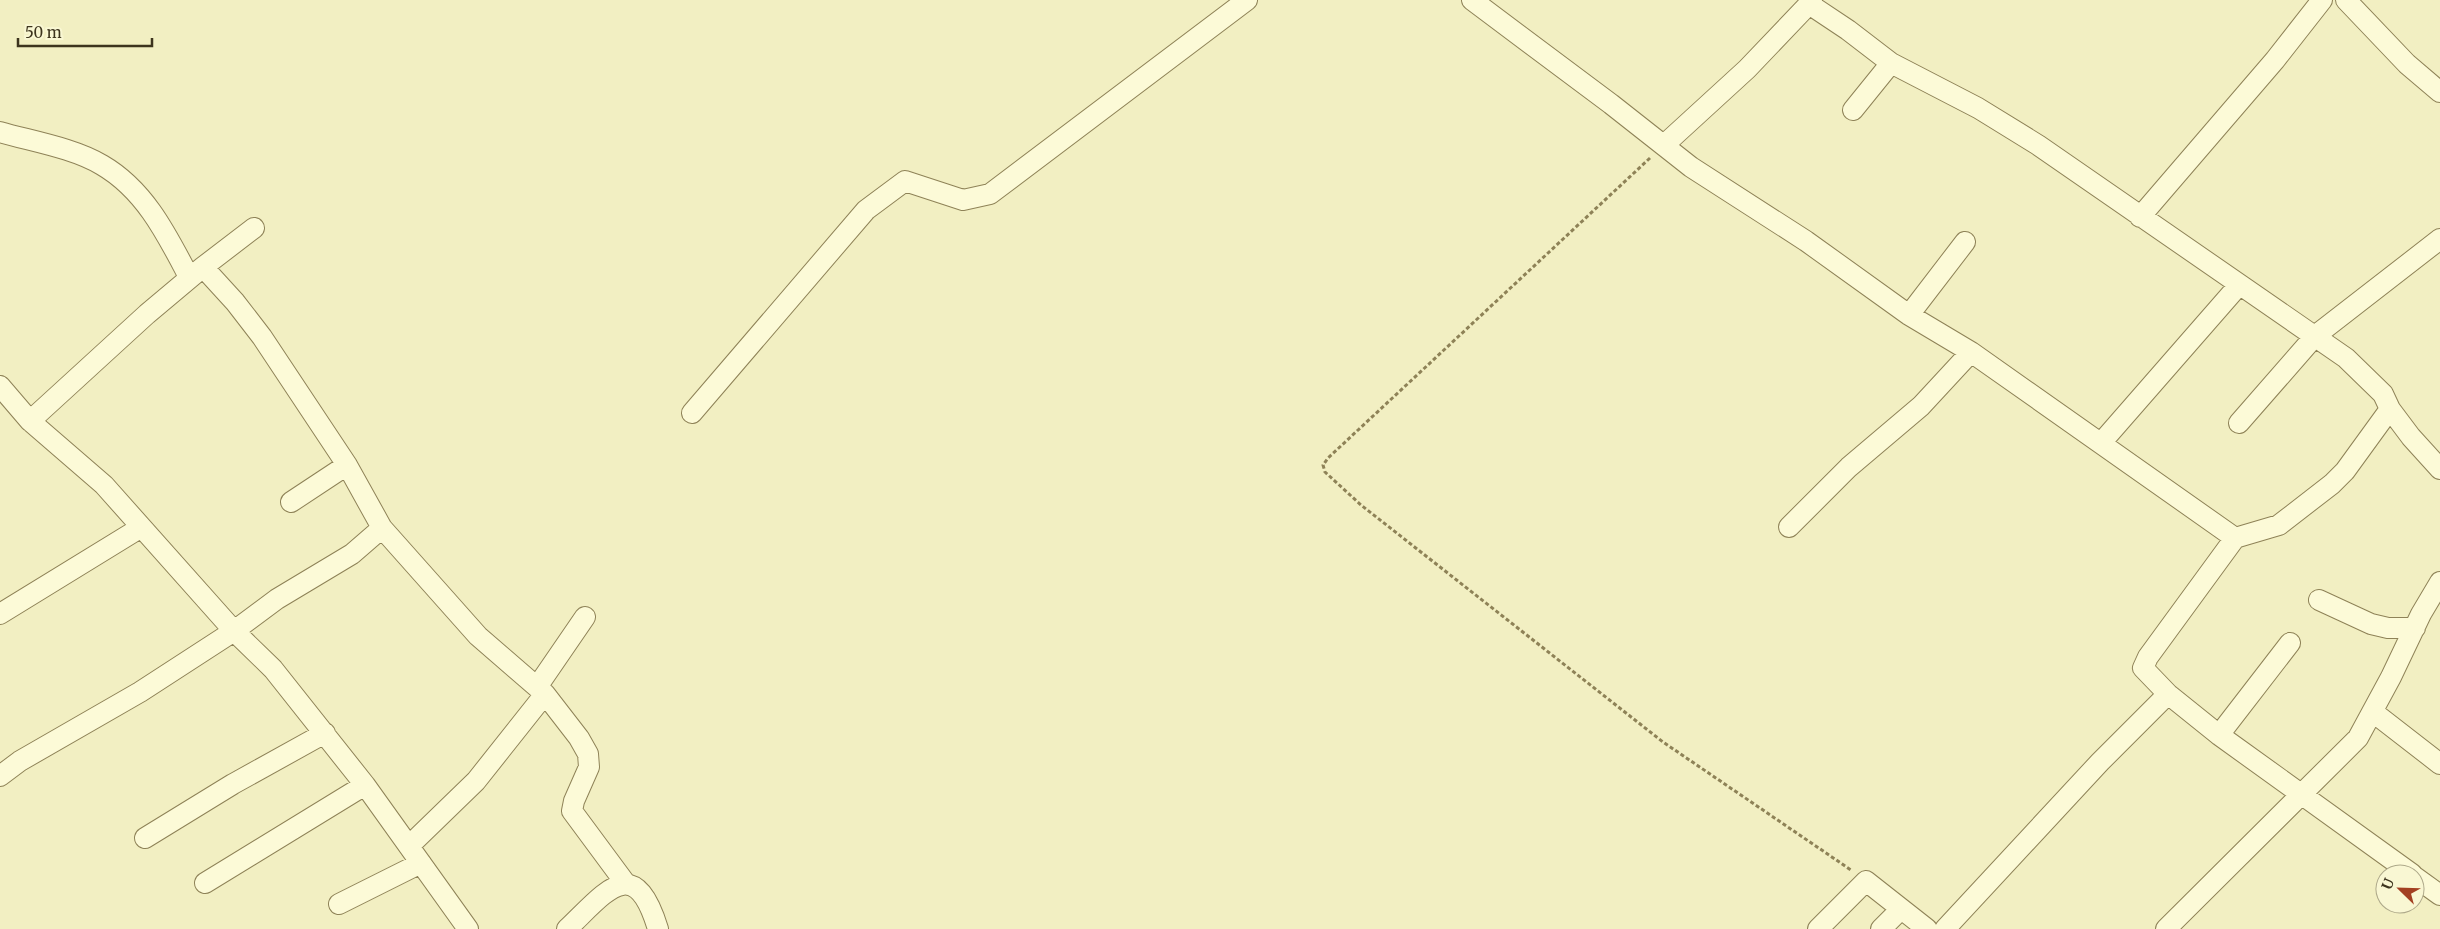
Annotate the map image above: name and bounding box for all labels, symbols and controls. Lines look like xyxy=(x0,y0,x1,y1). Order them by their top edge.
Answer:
scale bar xyxy=(18,15,151,47)
text: 50 m xyxy=(25,23,62,42)
north arrow xyxy=(2375,864,2425,914)
text: U xyxy=(2378,875,2399,892)

